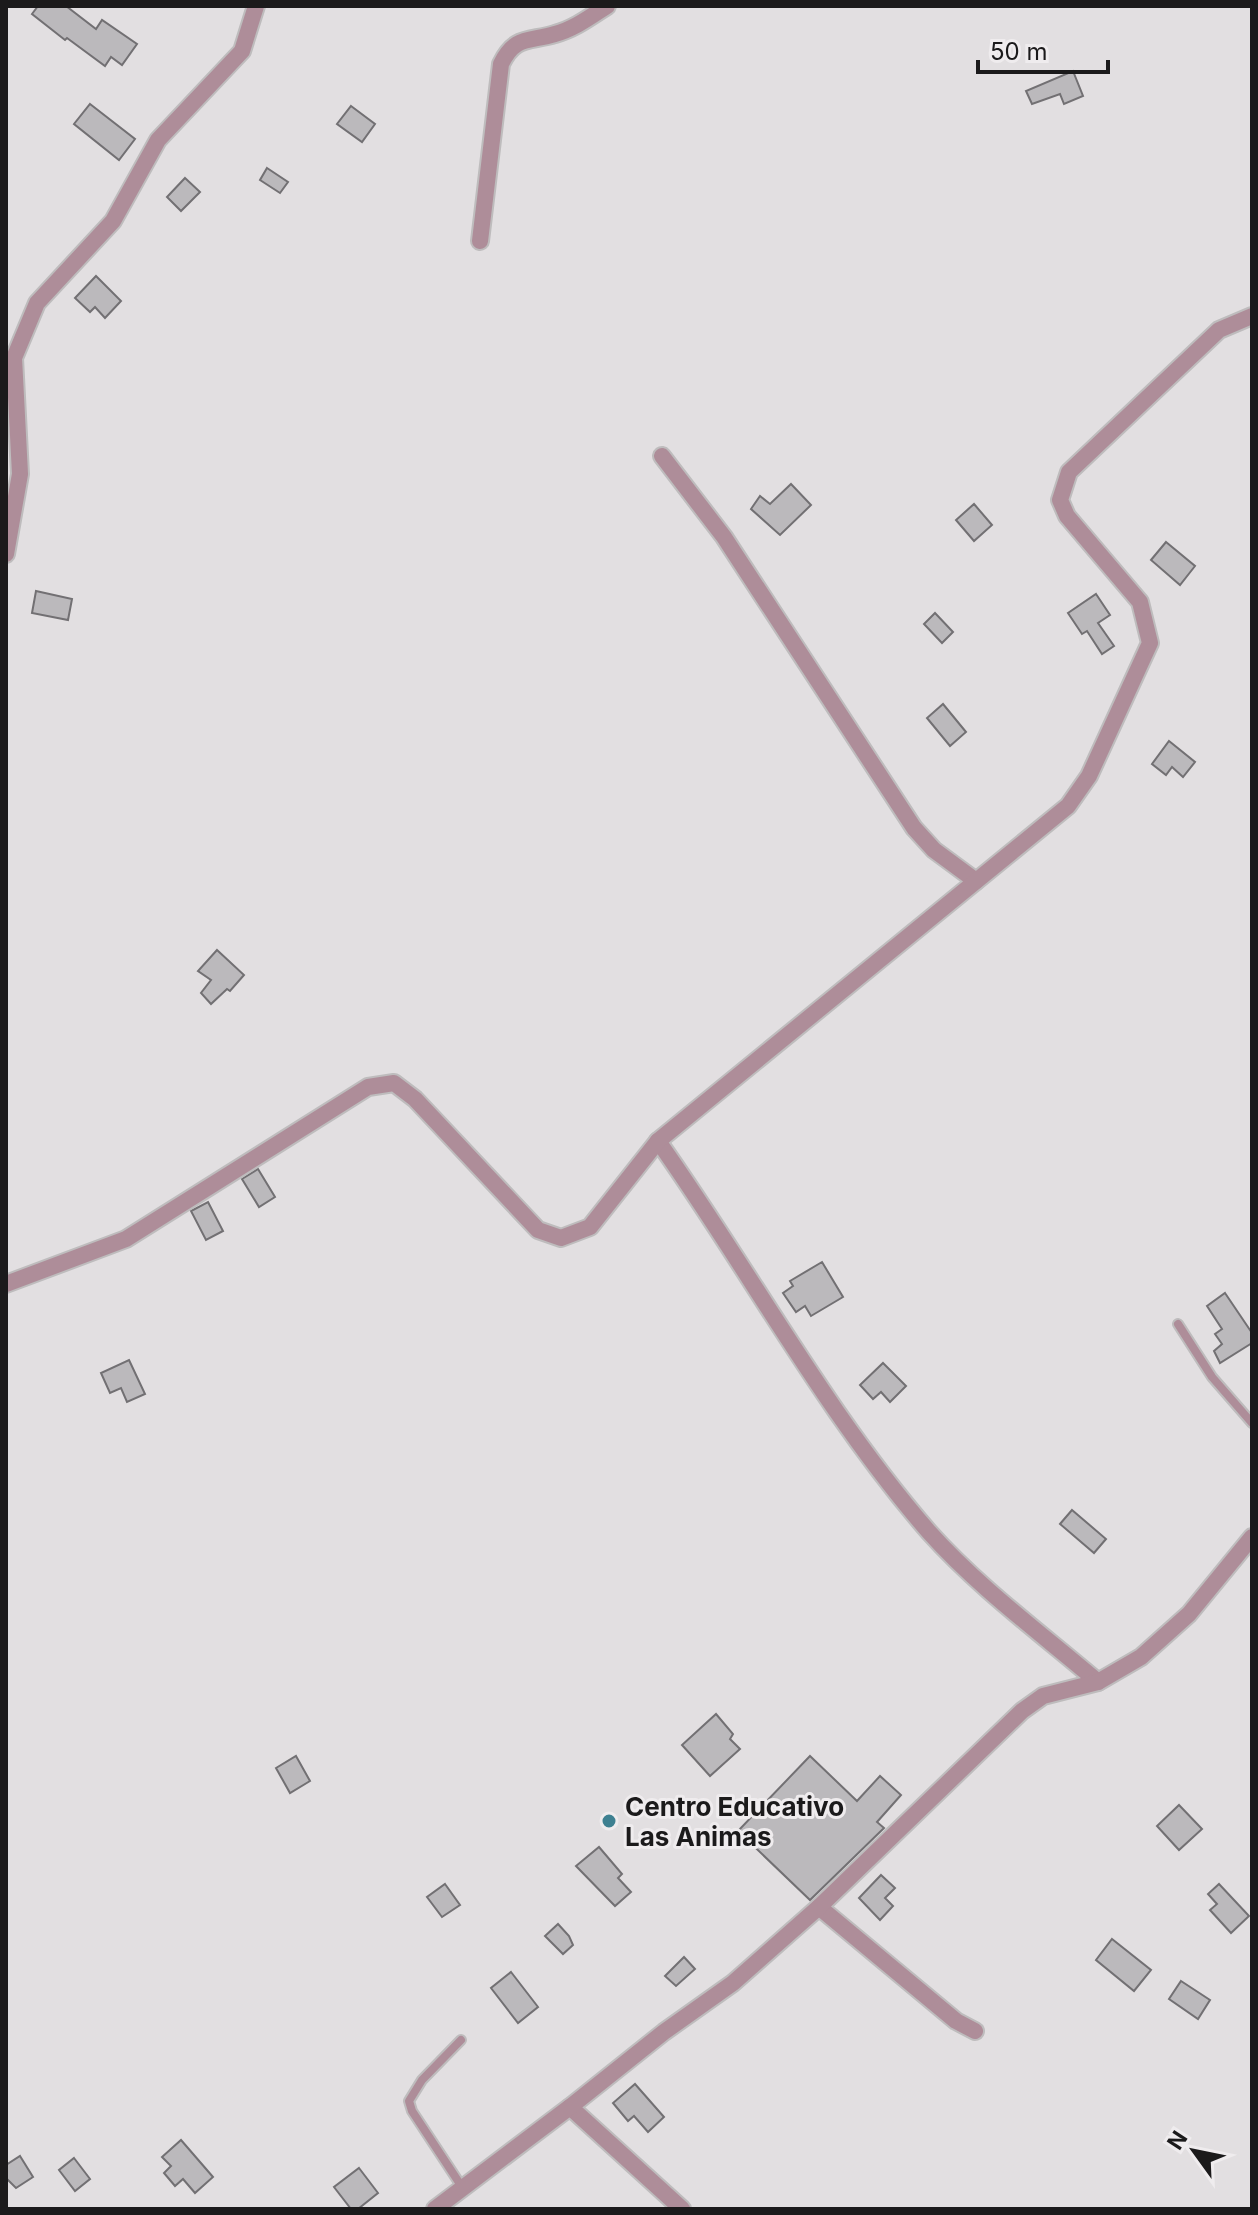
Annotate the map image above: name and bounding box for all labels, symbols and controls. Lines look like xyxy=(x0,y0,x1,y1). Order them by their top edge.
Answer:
scale bar xyxy=(978,24,1108,74)
text: 50 m xyxy=(990,37,1048,66)
place label: Centro Educativo Las Animas xyxy=(625,1791,844,1852)
marker: Centro Educativo Las Animas xyxy=(600,1812,618,1830)
north arrow xyxy=(1154,2111,1234,2191)
text: N xyxy=(1162,2126,1193,2154)

